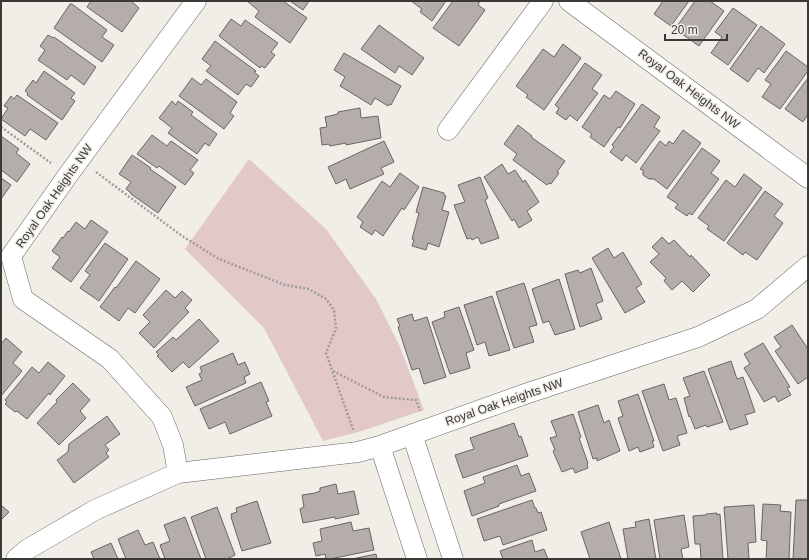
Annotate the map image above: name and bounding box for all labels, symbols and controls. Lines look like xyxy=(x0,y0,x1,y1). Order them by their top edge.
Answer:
scale bar xyxy=(665,16,727,42)
text: 20 m xyxy=(671,23,698,37)
street label: Royal Oak Heights NW xyxy=(636,46,743,132)
street label: Royal Oak Heights NW xyxy=(13,141,95,251)
street label: Royal Oak Heights NW xyxy=(443,375,565,429)

